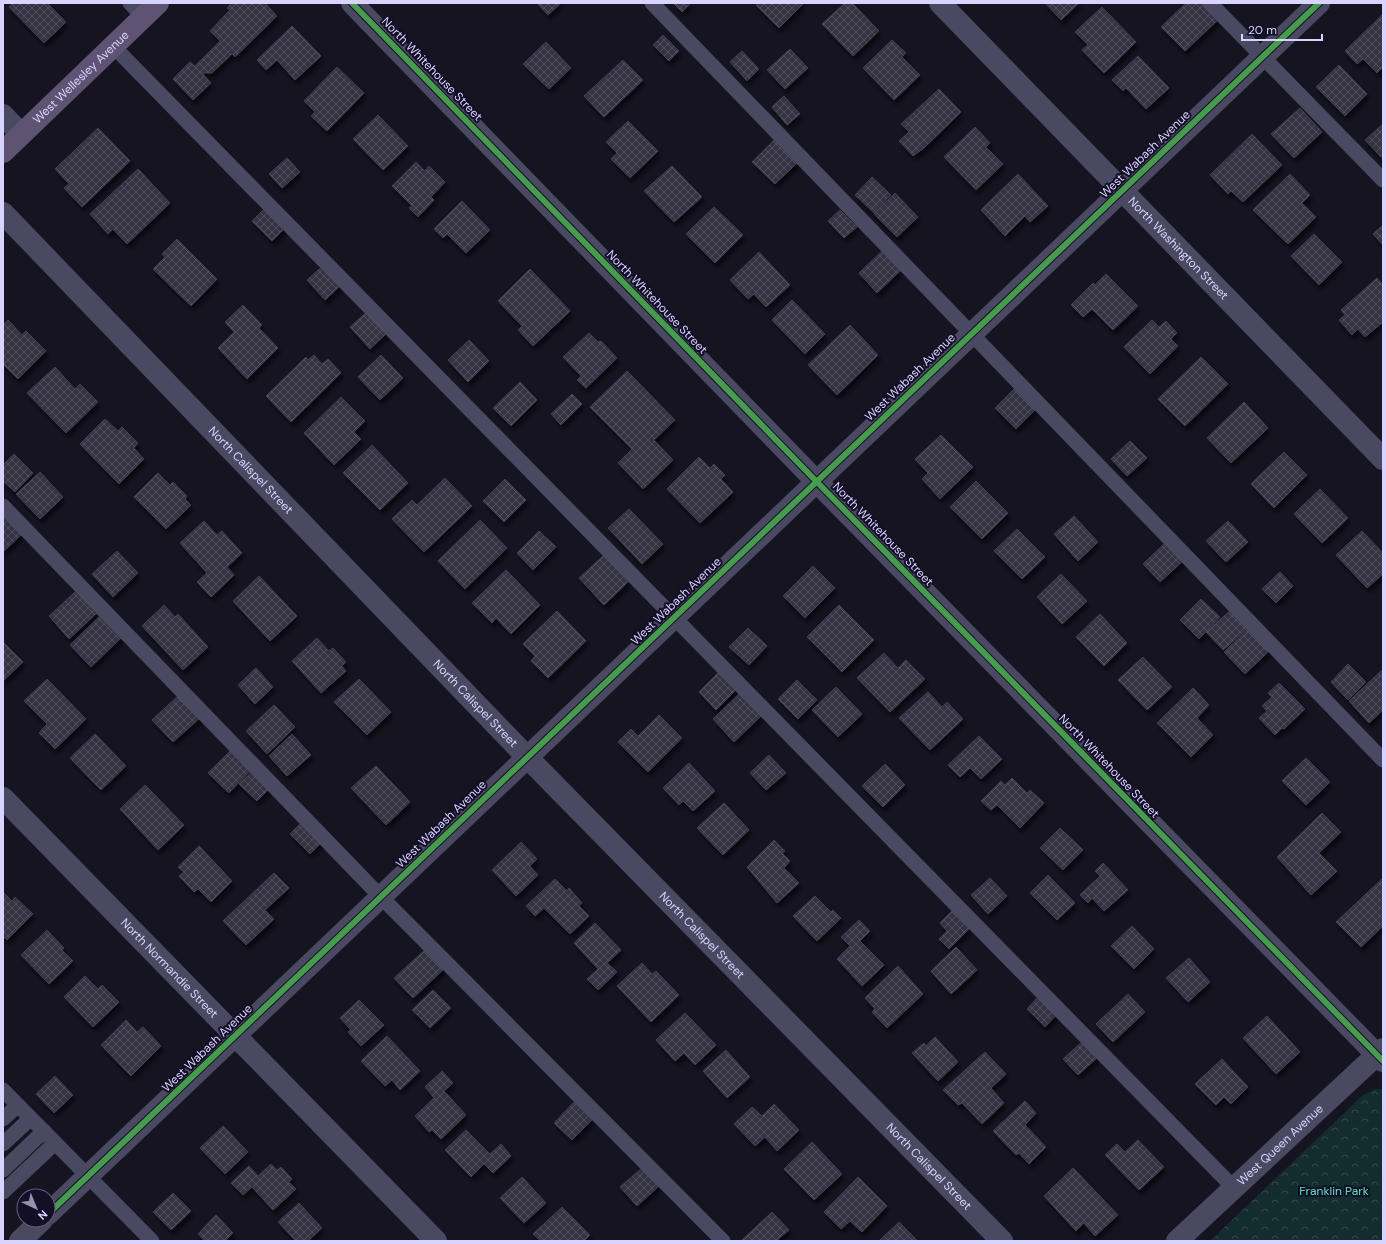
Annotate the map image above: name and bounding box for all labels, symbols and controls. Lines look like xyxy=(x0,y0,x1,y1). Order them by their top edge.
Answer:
street label: North Whitehouse Street xyxy=(378,14,486,125)
scale bar xyxy=(1242,16,1322,42)
text: 20 m xyxy=(1248,22,1277,38)
street label: West Wellesley Avenue xyxy=(29,27,133,127)
street label: West Wabash Avenue xyxy=(1096,106,1194,201)
street label: North Washington Street xyxy=(1125,193,1232,303)
street label: North Whitehouse Street xyxy=(603,247,711,358)
street label: West Wabash Avenue xyxy=(861,329,959,424)
street label: North Calispel Street xyxy=(205,423,297,518)
street label: North Whitehouse Street xyxy=(829,479,937,590)
street label: West Wabash Avenue xyxy=(627,553,725,648)
street label: North Calispel Street xyxy=(430,656,522,751)
street label: North Whitehouse Street xyxy=(1055,711,1163,822)
street label: West Wabash Avenue xyxy=(392,776,490,871)
street label: North Calispel Street xyxy=(656,888,748,982)
street label: North Normandie Street xyxy=(117,915,222,1022)
street label: West Wabash Avenue xyxy=(158,1000,256,1095)
street label: West Queen Avenue xyxy=(1234,1101,1327,1189)
street label: North Calispel Street xyxy=(883,1120,975,1214)
park label: Franklin Park xyxy=(1299,1183,1369,1199)
north arrow xyxy=(16,1188,56,1228)
text: N xyxy=(35,1207,51,1223)

